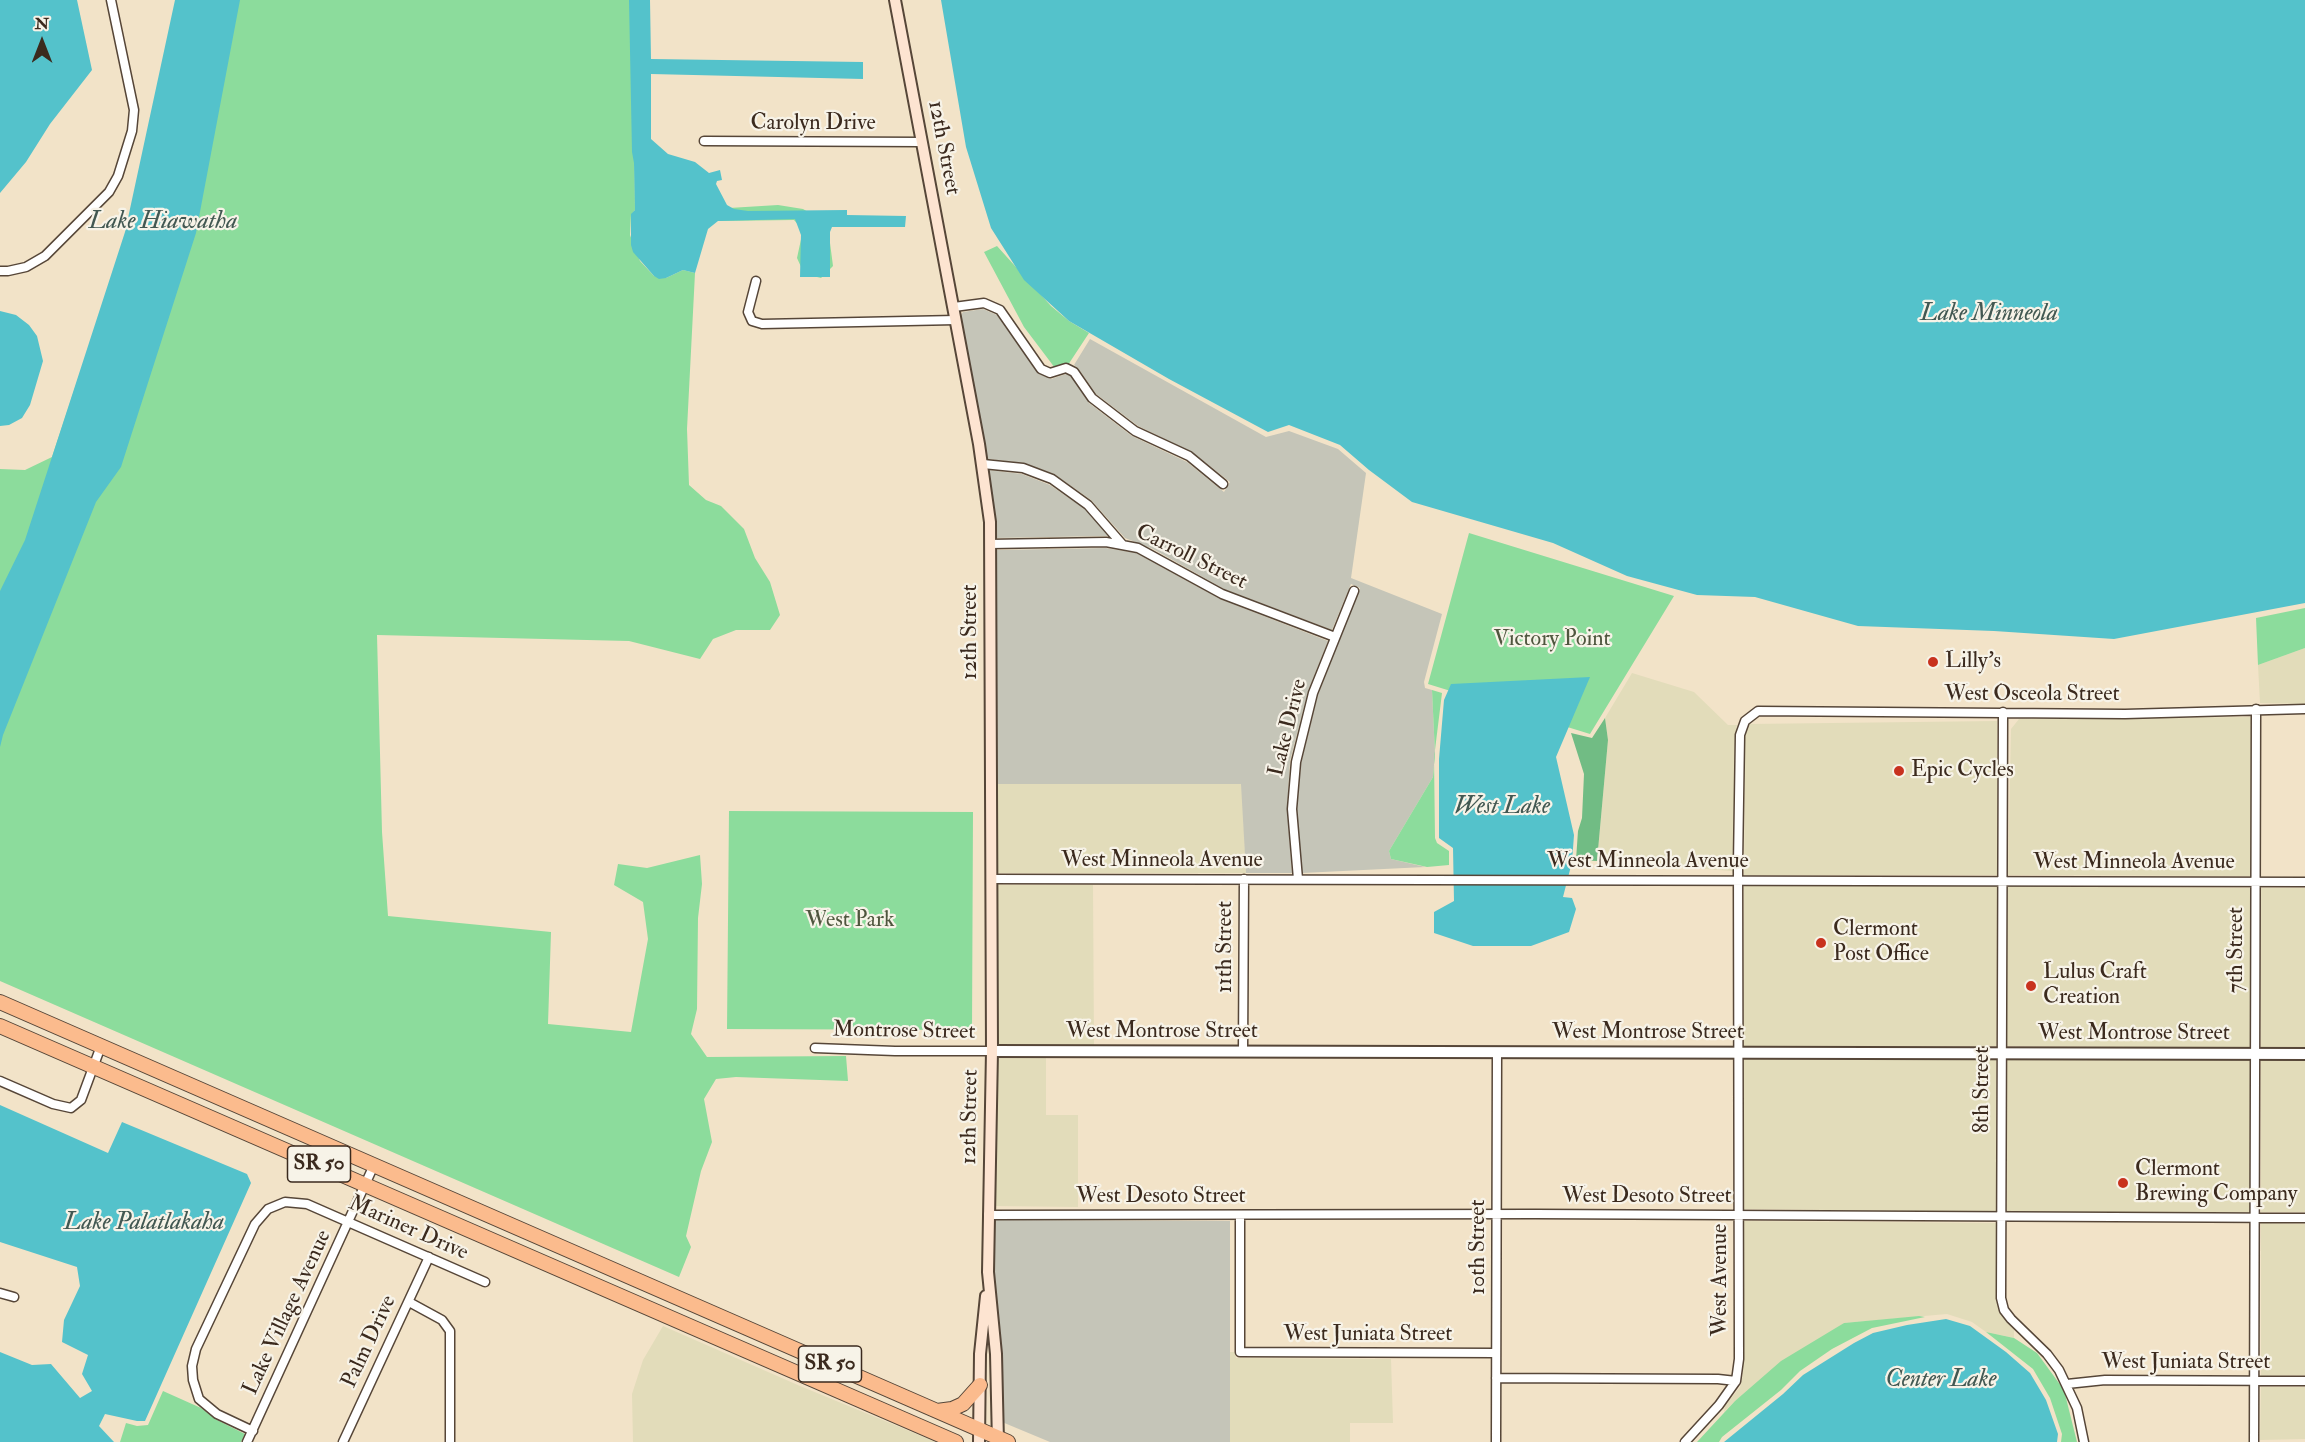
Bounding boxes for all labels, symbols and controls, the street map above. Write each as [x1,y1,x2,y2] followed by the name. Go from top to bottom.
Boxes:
[12,12,72,72] north arrow
[35,14,49,34] text: N
[921,99,965,197] street label: 12th Street
[750,111,876,137] street label: Carolyn Drive
[89,209,237,237] water label: Lake Hiawatha
[1920,301,2058,329] water label: Lake Minneola
[1131,520,1251,596] street label: Carroll Street
[958,584,984,680] street label: 12th Street
[1493,627,1611,653] park label: Victory Point
[1945,649,2001,675] place label: Lilly's
[1926,655,1940,669] marker: Lilly's
[1264,677,1314,779] street label: Lake Drive
[1944,682,2120,708] street label: West Osceola Street
[1911,758,2014,784] place label: Epic Cycles
[1892,764,1906,778] marker: Epic Cycles
[1454,794,1550,822] water label: West Lake
[1061,848,1263,874] street label: West Minneola Avenue
[1547,849,1749,875] street label: West Minneola Avenue
[2033,850,2235,876] street label: West Minneola Avenue
[1213,901,1239,993] street label: 11th Street
[2224,907,2250,993] street label: 7th Street
[806,908,894,934] park label: West Park
[1833,917,1929,968] place label: Clermont Post Office
[1814,936,1828,950] marker: Clermont Post Office
[2043,960,2147,1011] place label: Lulus Craft Creation
[2024,979,2038,993] marker: Lulus Craft Creation
[832,1018,976,1046] street label: Montrose Street
[1066,1019,1258,1045] street label: West Montrose Street
[1552,1020,1744,1046] street label: West Montrose Street
[2038,1021,2230,1047] street label: West Montrose Street
[1970,1047,1996,1133] street label: 8th Street
[957,1069,985,1165] street label: 12th Street
[288,1146,350,1182] road number: SR 50
[2135,1157,2297,1208] place label: Clermont Brewing Company
[2116,1176,2130,1190] marker: Clermont Brewing Company
[1076,1184,1246,1210] street label: West Desoto Street
[1562,1184,1732,1210] street label: West Desoto Street
[344,1191,472,1267] street label: Mariner Drive
[1466,1199,1492,1295] street label: 10th Street
[64,1210,224,1238] water label: Lake Palatlakaha
[1708,1224,1734,1336] street label: West Avenue
[238,1226,338,1400] street label: Lake Village Avenue
[337,1292,403,1392] street label: Palm Drive
[1284,1322,1452,1348] street label: West Juniata Street
[798,1346,862,1382] road number: SR 50
[2102,1350,2270,1376] street label: West Juniata Street
[1885,1367,1997,1395] water label: Center Lake

